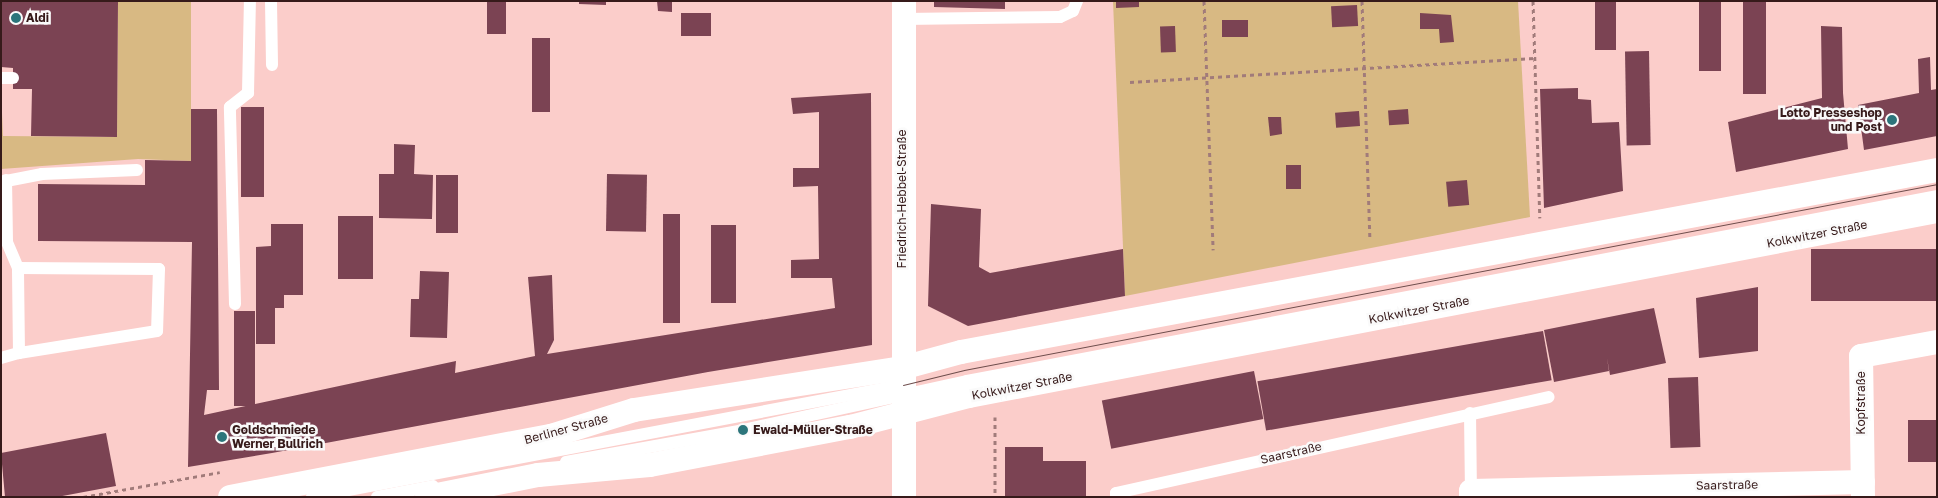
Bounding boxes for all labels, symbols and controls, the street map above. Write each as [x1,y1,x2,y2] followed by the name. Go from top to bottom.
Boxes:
[26,11,49,25] place label: Aldi
[10,12,22,24] marker: Aldi
[1780,106,1882,134] place label: Lotto Presseshop und Post
[1886,114,1898,126] marker: Lotto Presseshop und Post
[895,130,909,268] street label: Friedrich-Hebbel-Straße
[1765,217,1869,251] street label: Kolkwitzer Straße
[1367,293,1471,327] street label: Kolkwitzer Straße
[970,369,1074,403] street label: Kolkwitzer Straße
[1854,371,1868,435] street label: Kopfstraße
[522,411,610,447] street label: Berliner Straße
[232,423,323,451] place label: Goldschmiede Werner Bullrich
[753,423,873,437] place label: Ewald-Müller-Straße
[737,424,749,436] marker: Ewald-Müller-Straße
[216,431,228,443] marker: Goldschmiede Werner Bullrich
[1259,439,1323,467] street label: Saarstraße
[1696,477,1758,493] street label: Saarstraße

